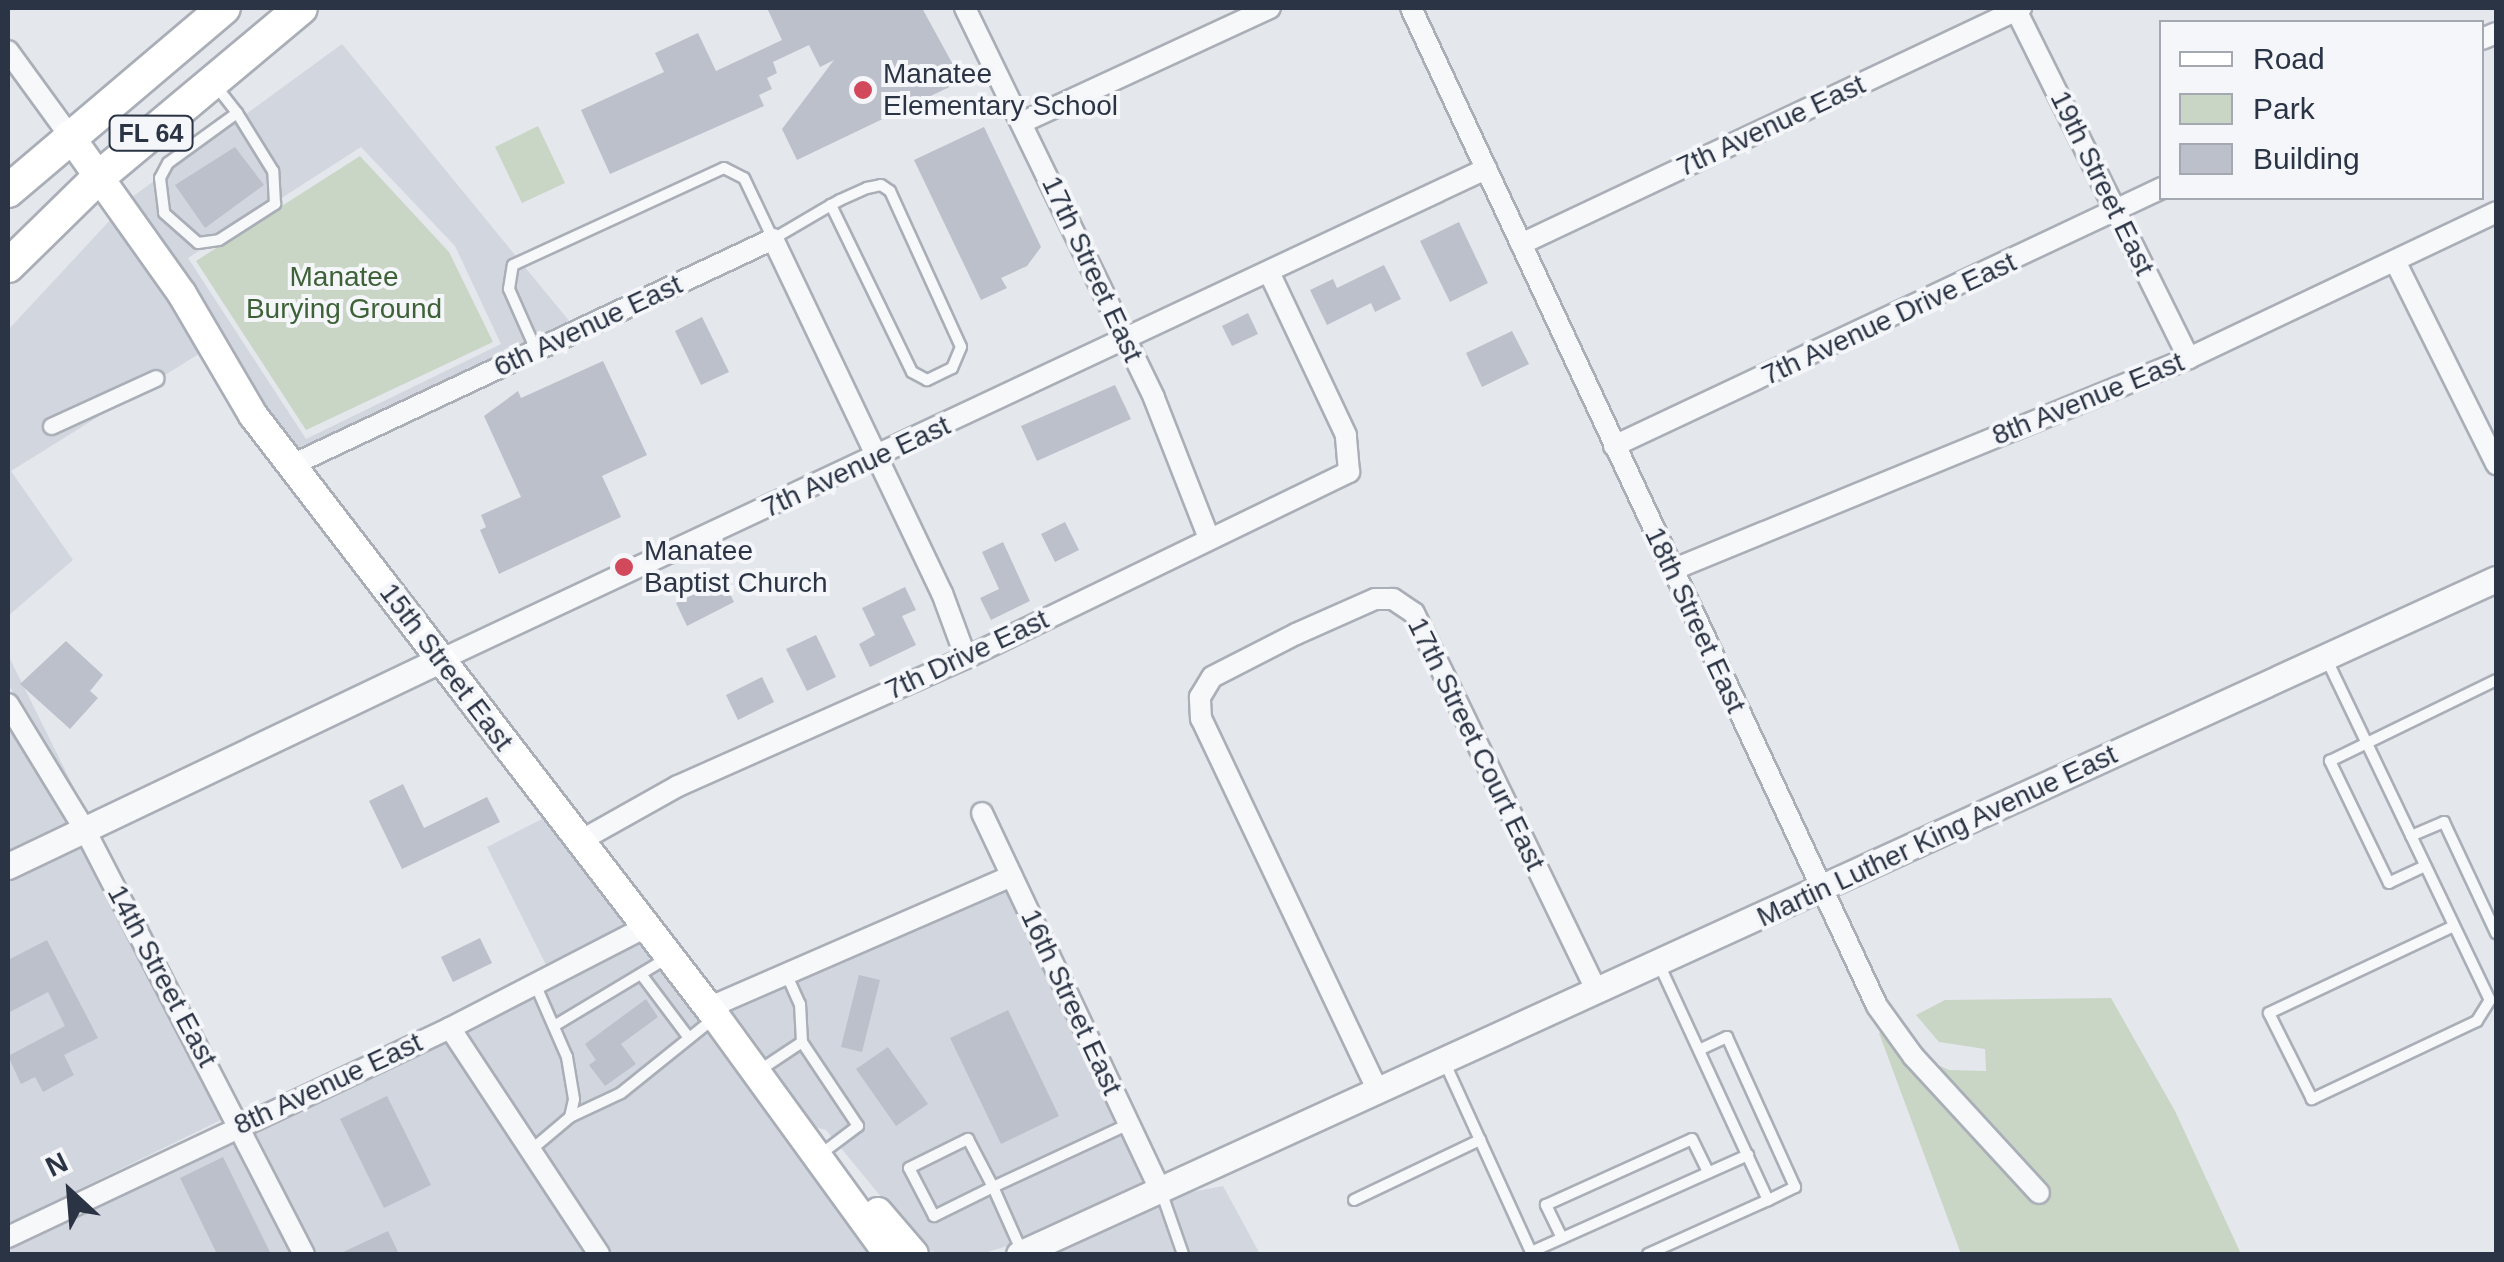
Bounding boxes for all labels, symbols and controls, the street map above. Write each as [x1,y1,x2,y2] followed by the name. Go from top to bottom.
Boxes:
[2159,20,2484,200] legend
[2253,42,2325,75] text: Road
[883,57,1118,123] place label: Manatee Elementary School
[1671,67,1871,185] street label: 7th Avenue East
[852,79,874,101] marker: Manatee Elementary School
[2043,85,2161,281] street label: 19th Street East
[2253,92,2315,125] text: Park
[106,113,196,153] road number: FL 64
[2253,142,2360,175] text: Building
[1034,171,1150,367] street label: 17th Street East
[1756,245,2022,393] street label: 7th Avenue Drive East
[246,260,442,326] park label: Manatee Burying Ground
[488,267,688,385] street label: 6th Avenue East
[1987,345,2189,453] street label: 8th Avenue East
[756,408,956,526] street label: 7th Avenue East
[1637,522,1753,718] street label: 18th Street East
[644,534,828,600] place label: Manatee Baptist Church
[613,556,635,578] marker: Manatee Baptist Church
[372,577,520,757] street label: 15th Street East
[880,603,1054,707] street label: 7th Drive East
[1400,612,1552,876] street label: 17th Street Court East
[1751,737,2123,935] street label: Martin Luther King Avenue East
[100,879,224,1073] street label: 14th Street East
[1013,904,1129,1100] street label: 16th Street East
[228,1025,428,1143] street label: 8th Avenue East
[20,1142,120,1242] north arrow
[41,1146,73,1183] text: N

